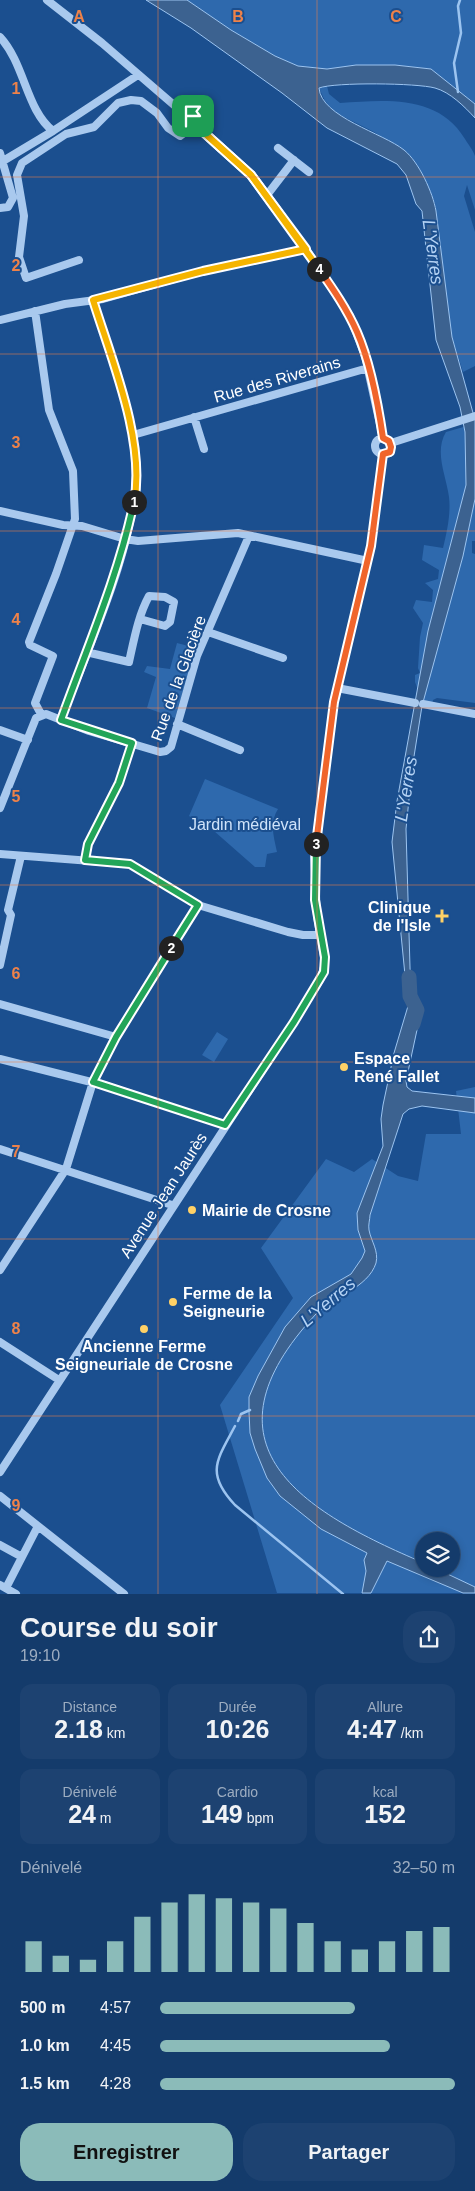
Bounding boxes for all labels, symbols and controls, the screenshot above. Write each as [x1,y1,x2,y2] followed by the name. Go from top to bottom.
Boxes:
[73,8,85,25] text: A
[232,8,244,25] text: B
[390,8,402,25] text: C
[12,80,21,97] text: 1
[172,95,214,137] pin
[179,102,207,130] icon: arrive
[419,218,447,286] water label: L'Yerres
[306,256,332,282] pin: 4
[12,257,21,274] text: 2
[316,261,323,277] text: 4
[212,353,342,406] street label: Rue des Riverains
[12,434,21,451] text: 3
[122,490,146,514] pin: 1
[131,494,138,510] text: 1
[12,611,21,628] text: 4
[148,613,209,743] street label: Rue de la Glacière
[391,755,421,823] water label: L'Yerres
[12,788,21,805] text: 5
[189,816,301,833] park label: Jardin médiéval
[304,832,328,856] pin: 3
[313,836,320,852] text: 3
[368,899,431,934] place label: Clinique de l'Isle
[435,909,449,923] marker: Clinique de l'Isle
[158,936,184,960] pin: 2
[168,940,175,956] text: 2
[12,965,21,982] text: 6
[354,1050,440,1085] place label: Espace René Fallet
[338,1061,350,1073] marker: Espace René Fallet
[117,1130,210,1261] street label: Avenue Jean Jaurès
[12,1143,21,1160] text: 7
[202,1202,331,1219] place label: Mairie de Crosne
[186,1204,198,1216] marker: Mairie de Crosne
[296,1273,360,1331] water label: L'Yerres
[183,1285,272,1320] place label: Ferme de la Seigneurie
[167,1296,179,1308] marker: Ferme de la Seigneurie
[12,1320,21,1337] text: 8
[138,1323,150,1335] marker: Ancienne Ferme Seigneuriale de Crosne
[55,1338,233,1373] place label: Ancienne Ferme Seigneuriale de Crosne
[12,1497,21,1514] text: 9
[415,1532,460,1577] map controls
[415,1532,460,1577] button: layers
[403,1611,455,1663] button: share
[20,1612,218,1643] text: Course du soir
[20,1647,60,1664] text: 19:10
[63,1699,117,1715] text: Distance
[218,1699,257,1715] text: Durée
[367,1699,403,1715] text: Allure
[54,1715,103,1743] text: 2.18
[206,1715,269,1743] text: 10:26
[347,1715,397,1743] text: 4:47
[103,1725,125,1741] text: km
[397,1725,423,1741] text: /km
[63,1784,117,1800] text: Dénivelé
[217,1784,258,1800] text: Cardio
[373,1784,398,1800] text: kcal
[68,1800,96,1828] text: 24
[201,1800,243,1828] text: 149
[364,1800,406,1828] text: 152
[96,1810,112,1826] text: m
[243,1810,274,1826] text: bpm
[20,1859,82,1876] text: Dénivelé
[393,1859,455,1876] text: 32–50 m
[20,1999,65,2016] text: 500 m
[100,1999,131,2016] text: 4:57
[20,2037,70,2054] text: 1.0 km
[100,2037,131,2054] text: 4:45
[20,2075,70,2092] text: 1.5 km
[100,2075,131,2092] text: 4:28
[20,2123,233,2181] button: Enregistrer
[243,2123,455,2181] button: Partager

